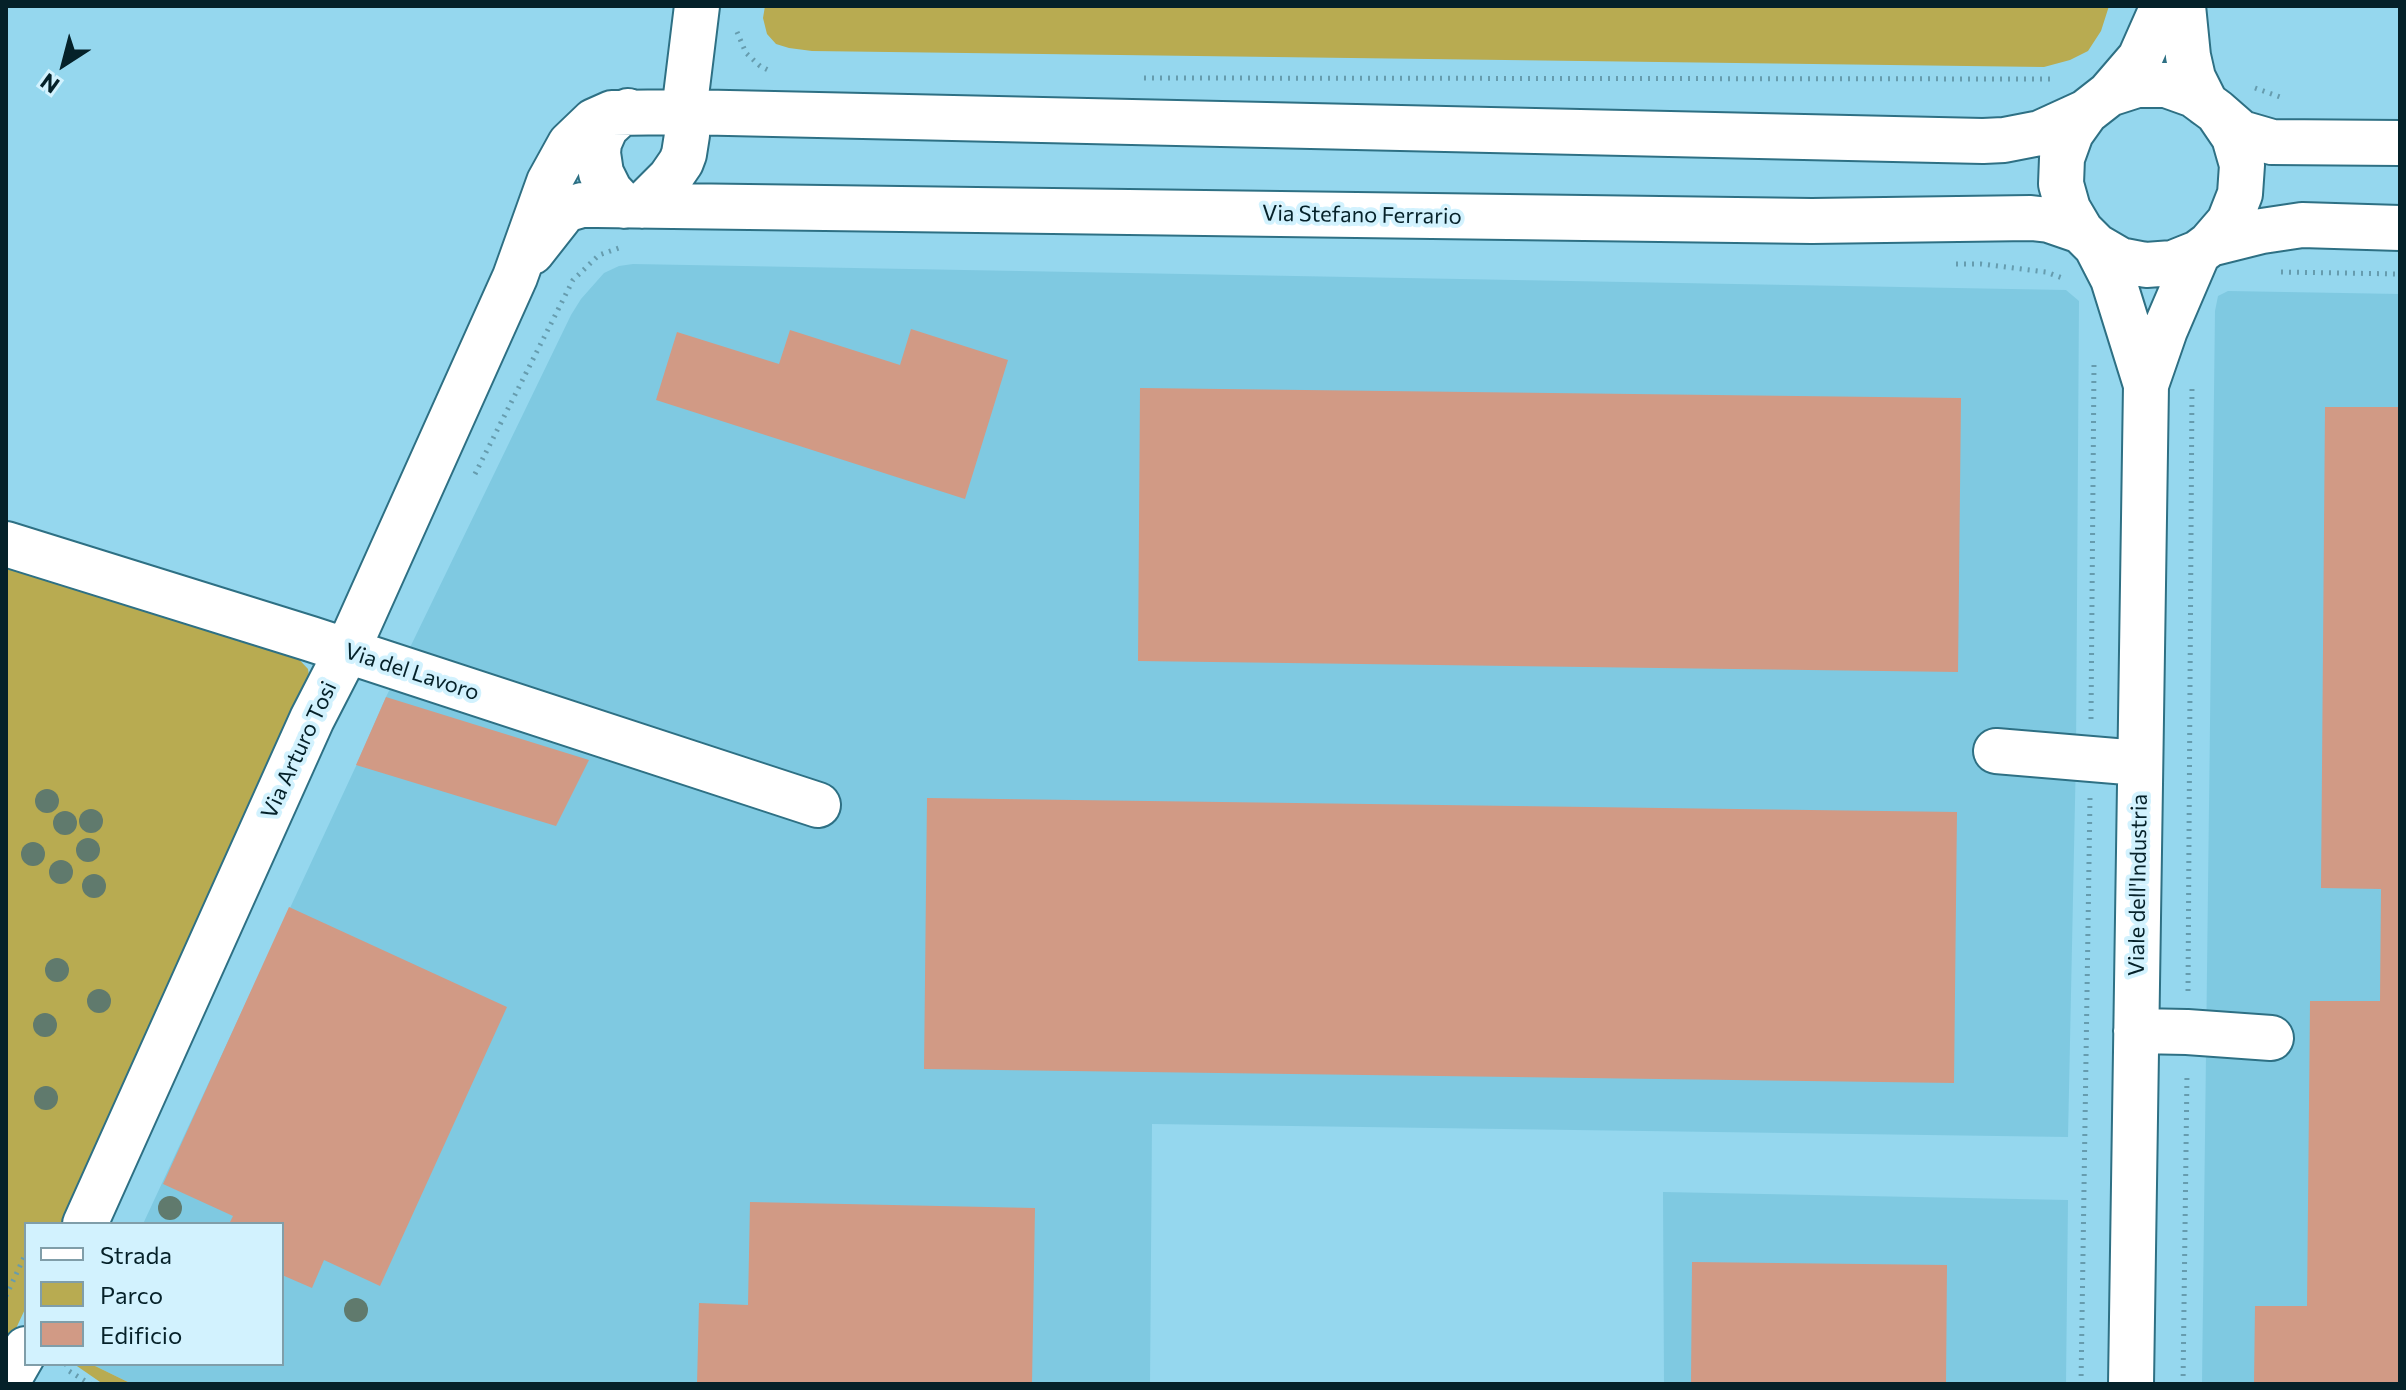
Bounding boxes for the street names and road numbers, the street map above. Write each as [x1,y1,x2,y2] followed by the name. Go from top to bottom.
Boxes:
[1262,200,1462,230] street label: Via Stefano Ferrario
[341,638,483,706] street label: Via del Lavoro
[256,677,342,823] street label: Via Arturo Tosi
[2123,794,2153,976] street label: Viale dell'Industria

